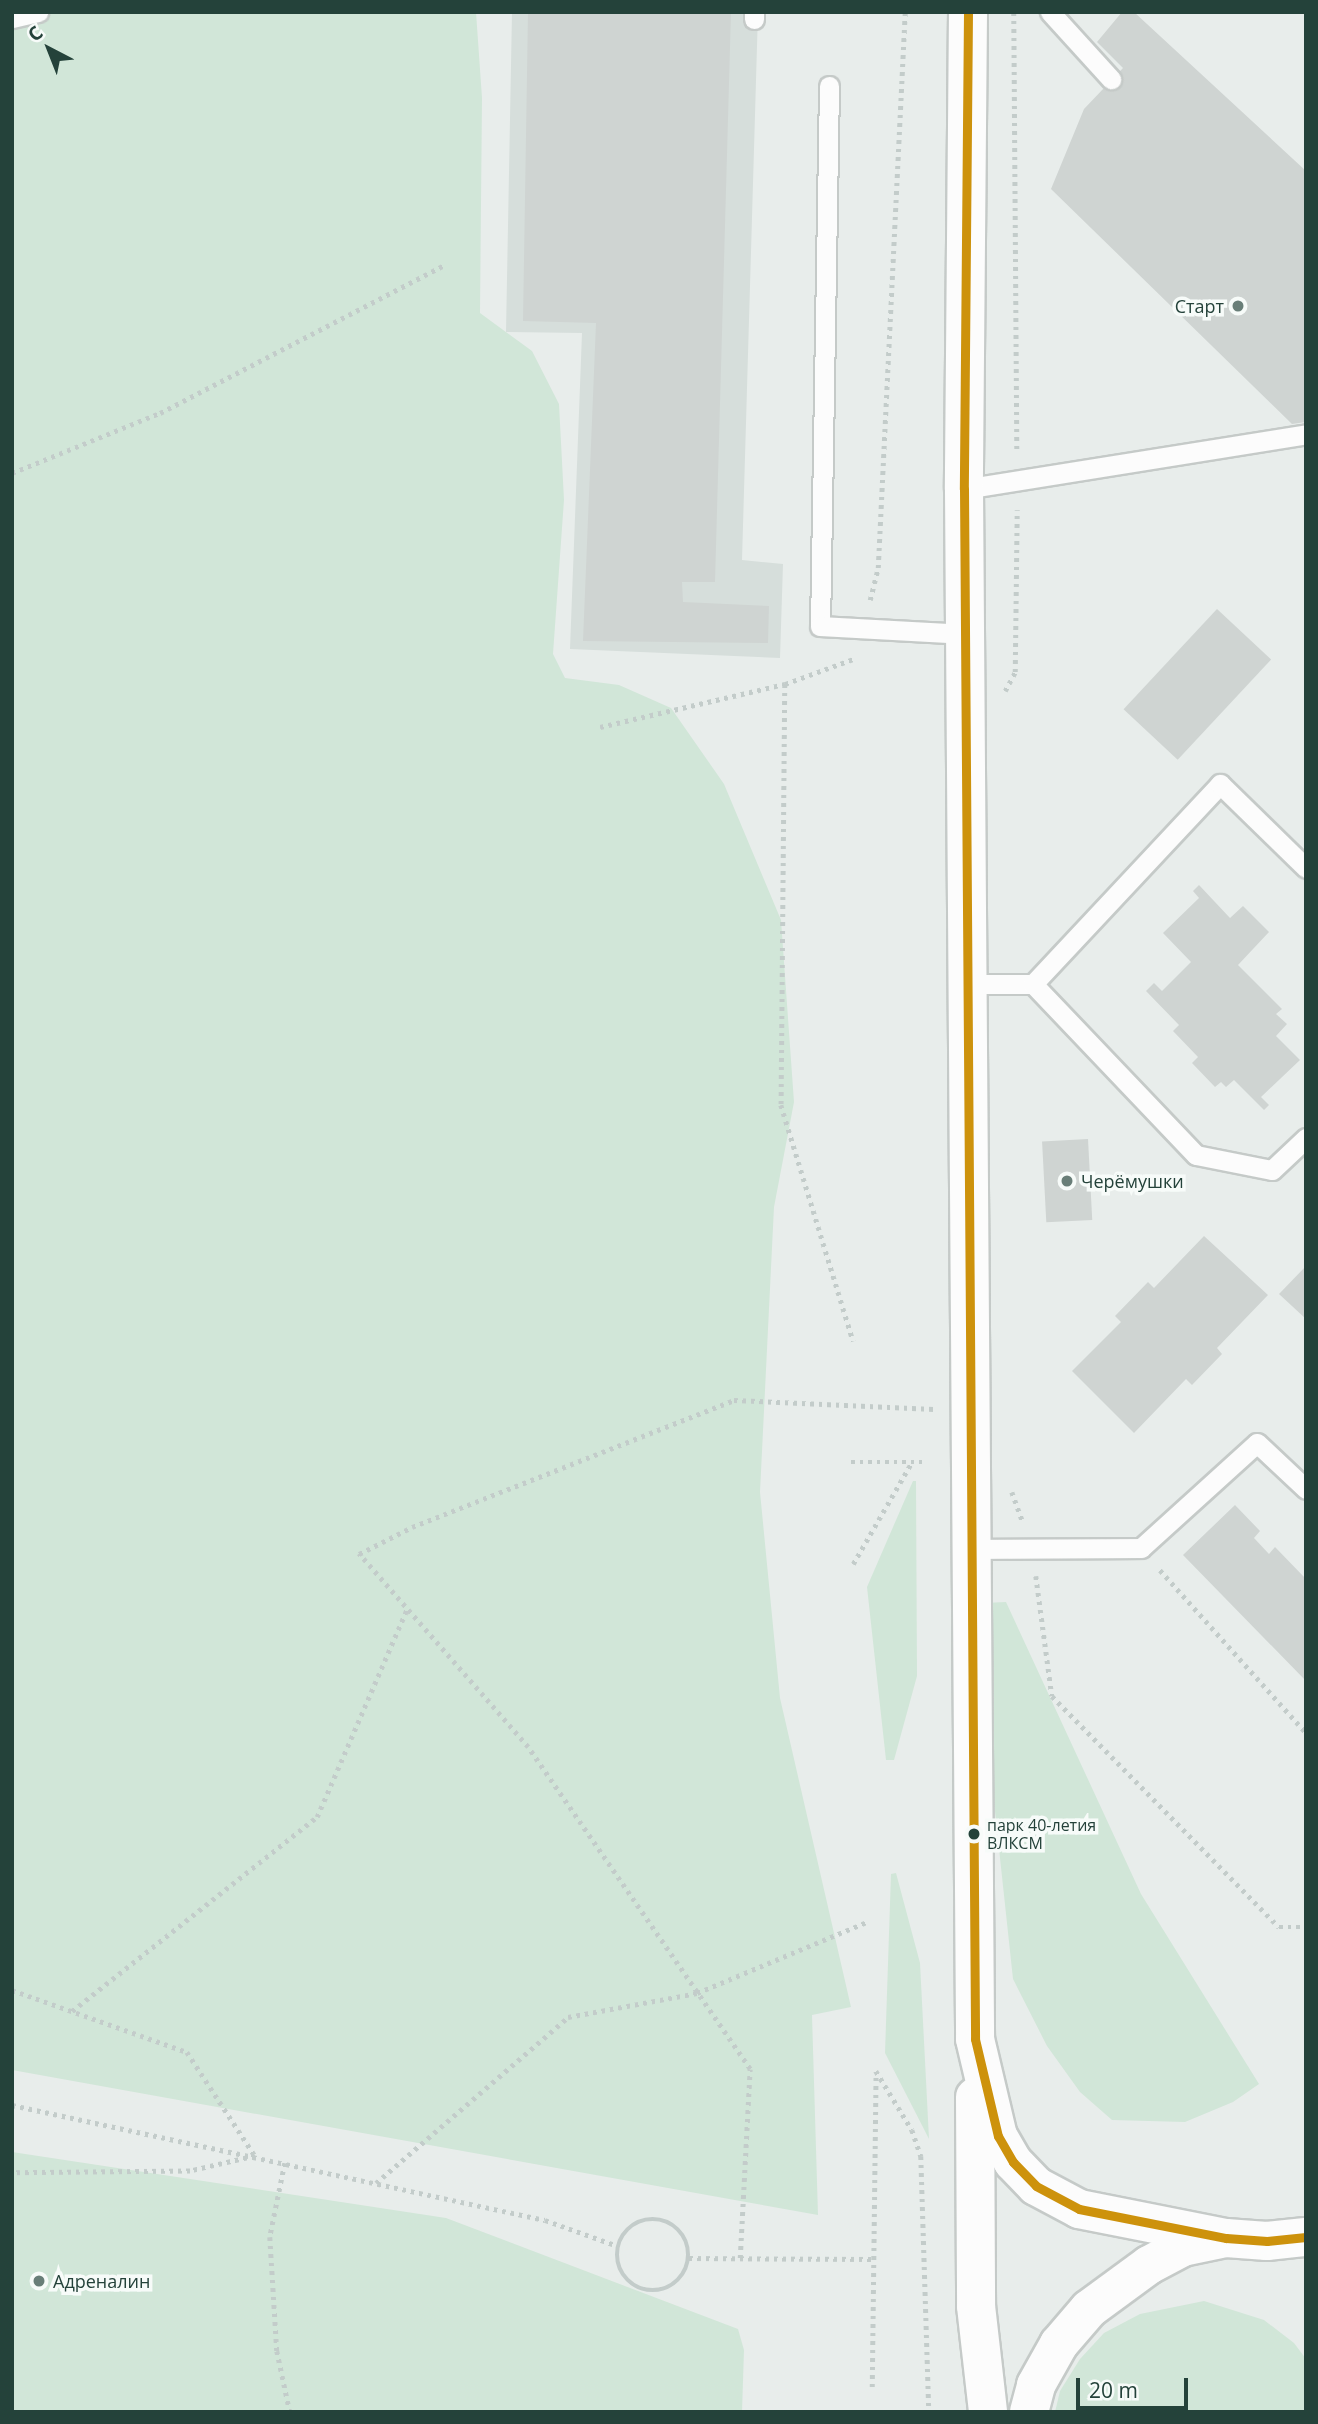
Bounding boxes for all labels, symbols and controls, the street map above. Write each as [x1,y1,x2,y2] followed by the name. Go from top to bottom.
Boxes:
[14,14,84,84] north arrow
[22,20,48,47] text: С
[1175,295,1224,317] place label: Старт
[1230,298,1246,314] marker: Старт
[1081,1170,1184,1192] place label: Черёмушки
[1059,1173,1075,1189] marker: Черёмушки
[987,1815,1096,1853] place label: парк 40-летия ВЛКСМ
[967,1827,981,1841] marker: парк 40-летия ВЛКСМ
[53,2270,150,2292] place label: Адреналин
[31,2273,47,2289] marker: Адреналин
[1080,2364,1192,2408] scale bar
[1089,2376,1138,2404] text: 20 m

